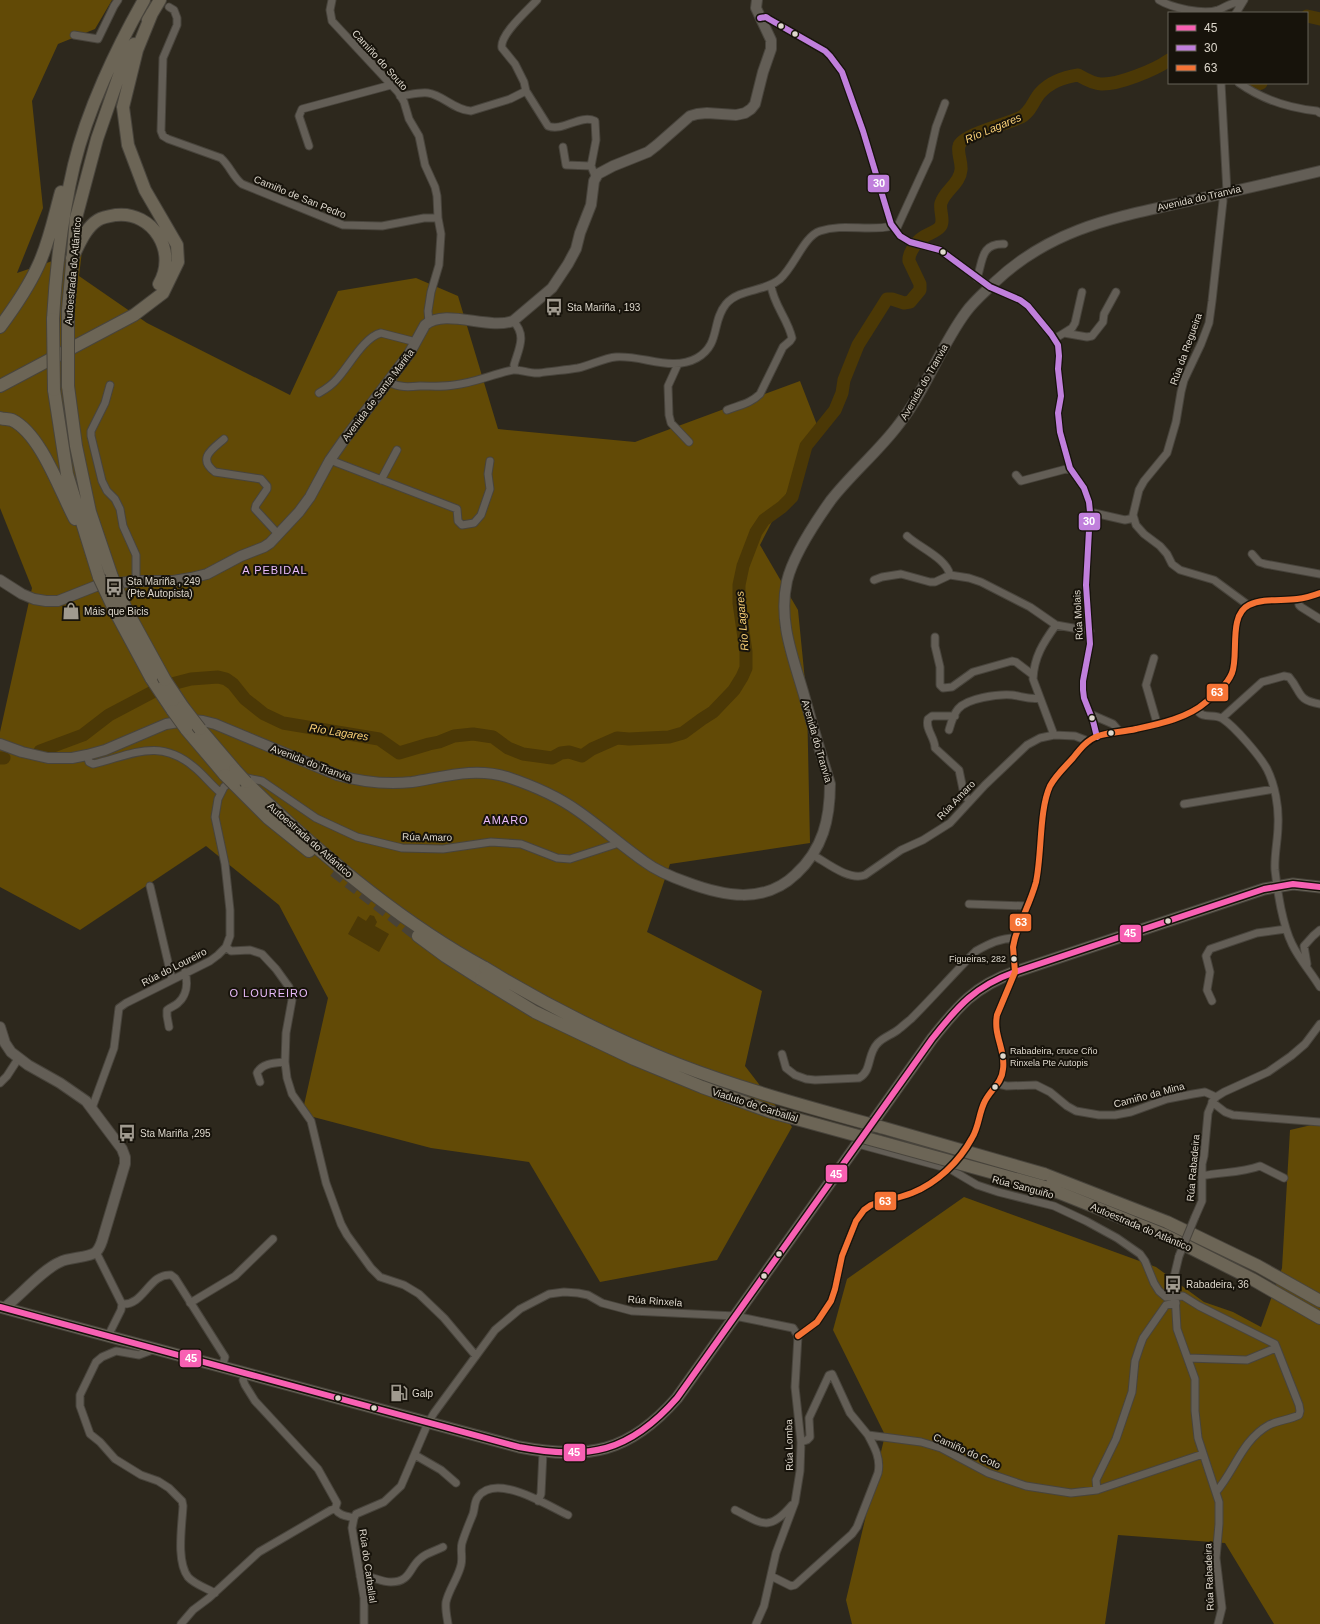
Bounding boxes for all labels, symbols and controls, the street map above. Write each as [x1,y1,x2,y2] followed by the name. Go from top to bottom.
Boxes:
[1168,12,1308,84] legend
[776,21,786,31] unlabelled marker
[1204,21,1218,35] text: 45
[350,28,410,93] street label: Camiño do Souto
[790,29,800,39] unlabelled marker
[1204,41,1218,55] text: 30
[1204,61,1218,75] text: 63
[963,111,1023,145] water label: Río Lagares
[252,173,348,221] street label: Camiño de San Pedro
[867,174,890,193] line badge: 30
[873,177,885,189] text: 30
[1156,183,1242,213] street label: Avenida do Tranvia
[63,216,83,325] street label: Autoestrada do Atlántico
[938,247,948,257] unlabelled marker
[544,297,564,317] bus stop icon: Sta Mariña , 193
[567,302,641,313] place label: Sta Mariña , 193
[1168,311,1204,386] street label: Rúa da Regueira
[898,342,950,422] street label: Avenida do Tranvia
[340,347,416,443] street label: Avenida de Santa Mariña
[1078,512,1101,531] line badge: 30
[1083,515,1095,527] text: 30
[242,564,308,576] district label: A PEBIDAL
[127,576,201,599] place label: Sta Mariña , 249 (Pte Autopista)
[104,577,124,597] bus stop icon: Sta Mariña , 249 (Pte Autopista)
[733,590,751,651] water label: Río Lagares
[1071,590,1085,640] street label: Rúa Molais
[61,601,81,621] shop icon: Máis que Bicis
[84,606,148,617] place label: Máis que Bicis
[1206,683,1229,702] line badge: 63
[1211,686,1223,698] text: 63
[800,698,834,784] street label: Avenida do Tranvia
[1087,713,1097,723] unlabelled marker
[308,721,370,743] water label: Río Lagares
[1106,728,1116,738] unlabelled marker
[269,743,353,784] street label: Avenida do Tranvia
[935,778,978,822] street label: Rúa Amaro
[265,800,355,880] street label: Autoestrada do Atlántico
[483,814,529,826] district label: AMARO
[402,831,453,843] street label: Rúa Amaro
[1009,913,1032,932] line badge: 63
[1015,916,1027,928] text: 63
[1163,916,1173,926] unlabelled marker
[1119,924,1142,943] line badge: 45
[1124,927,1136,939] text: 45
[140,946,209,988] street label: Rúa do Loureiro
[949,954,1006,964] place label: Figueiras, 282
[1009,954,1019,964] marker: Figueiras, 282
[229,987,309,999] district label: O LOUREIRO
[1010,1046,1098,1068] place label: Rabadeira, cruce Cño Rinxela Pte Autopis
[998,1051,1008,1061] marker: Rabadeira, cruce Cño Rinxela Pte Autopis
[1112,1080,1186,1110] street label: Camiño da Mina
[990,1082,1000,1092] unlabelled marker
[711,1086,799,1124] street label: Viaduto de Carballal
[117,1123,137,1143] bus stop icon: Sta Mariña ,295
[140,1128,211,1139] place label: Sta Mariña ,295
[1185,1134,1201,1202] street label: Rúa Rabadeira
[825,1164,848,1183] line badge: 45
[830,1168,842,1180] text: 45
[991,1173,1055,1201] street label: Rúa Sanguiño
[874,1191,897,1211] line badge: 63
[879,1195,891,1207] text: 63
[1089,1201,1193,1253] street label: Autoestrada do Atlántico
[774,1249,784,1259] unlabelled marker
[759,1271,769,1281] unlabelled marker
[1163,1274,1183,1294] bus stop icon: Rabadeira, 36
[1186,1279,1249,1290] place label: Rabadeira, 36
[627,1294,683,1308] street label: Rúa Rinxela
[179,1349,202,1368] line badge: 45
[185,1352,197,1364] text: 45
[389,1383,409,1403] fuel station icon: Galp
[412,1388,434,1399] place label: Galp
[333,1393,343,1403] unlabelled marker
[369,1403,379,1413] unlabelled marker
[783,1419,795,1471] street label: Rúa Lomba
[932,1431,1003,1471] street label: Camiño do Coto
[563,1443,586,1462] line badge: 45
[568,1446,580,1458] text: 45
[357,1528,379,1604] street label: Rúa do Carballal
[1202,1543,1216,1611] street label: Rúa Rabadeira

